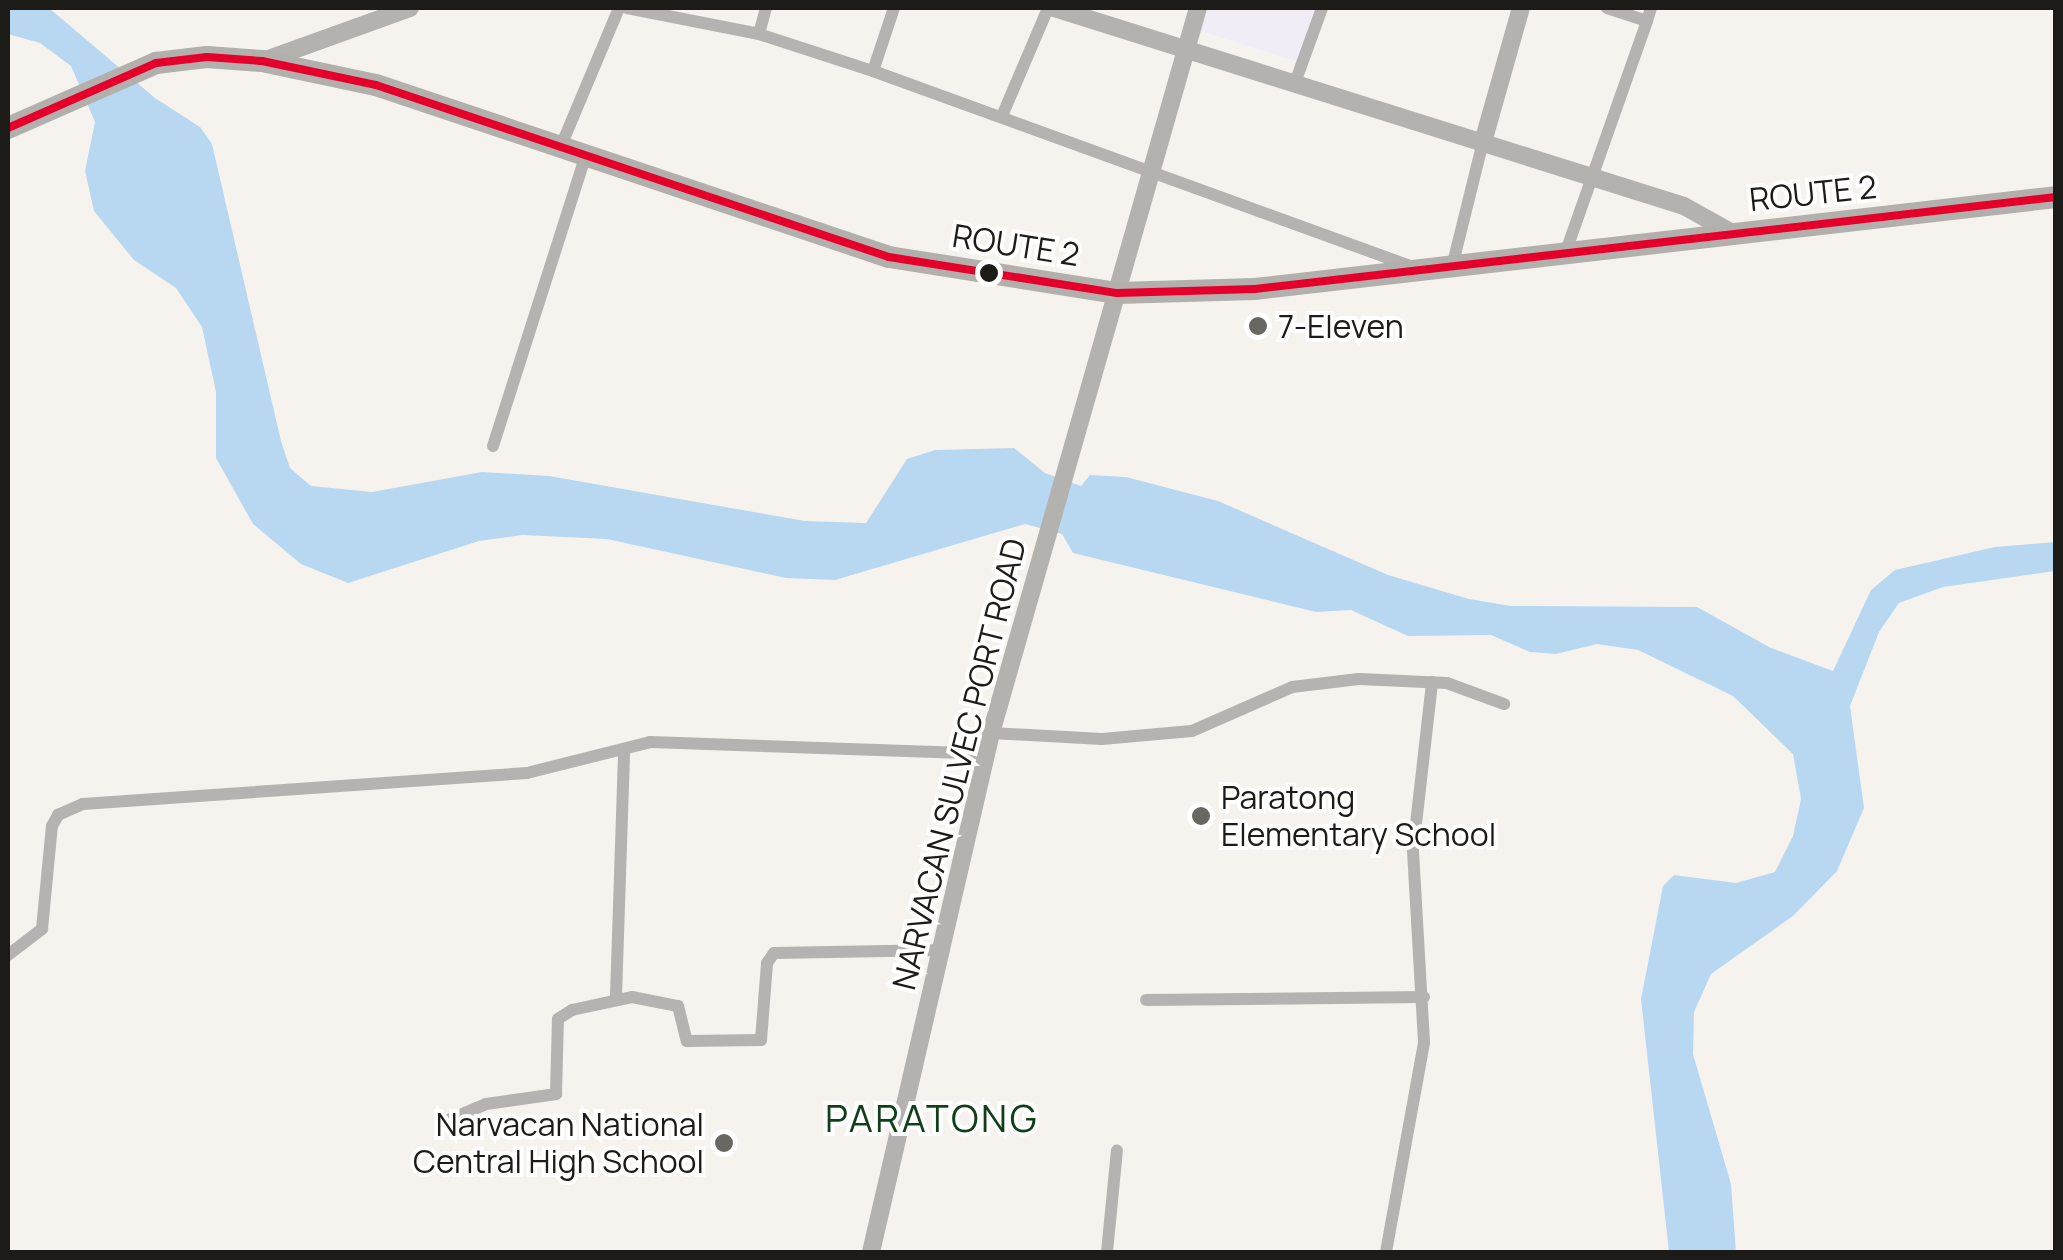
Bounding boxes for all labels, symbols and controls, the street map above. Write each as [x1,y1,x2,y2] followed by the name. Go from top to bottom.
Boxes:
[1747,167,1879,219] street label: ROUTE 2
[950,216,1082,274] street label: ROUTE 2
[979,263,999,283] unlabelled marker
[1278,307,1404,345] place label: 7-Eleven
[1247,315,1269,337] marker: 7-Eleven
[884,534,1034,994] street label: NARVACAN SULVEC PORT ROAD
[1221,779,1496,854] place label: Paratong Elementary School
[1190,805,1212,827] marker: Paratong Elementary School
[825,1095,1039,1141] district label: PARATONG
[413,1106,704,1181] place label: Narvacan National Central High School
[713,1132,735,1154] marker: Narvacan National Central High School

